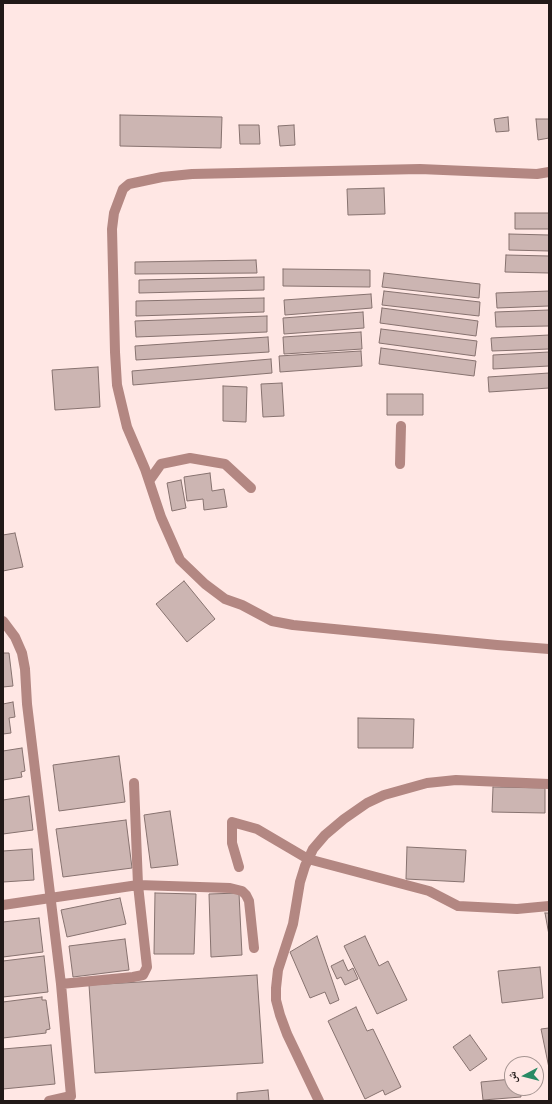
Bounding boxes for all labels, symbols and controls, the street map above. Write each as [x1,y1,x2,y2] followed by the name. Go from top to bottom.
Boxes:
[504,1056,544,1096] north arrow
[505,1071,520,1084] text: ش

